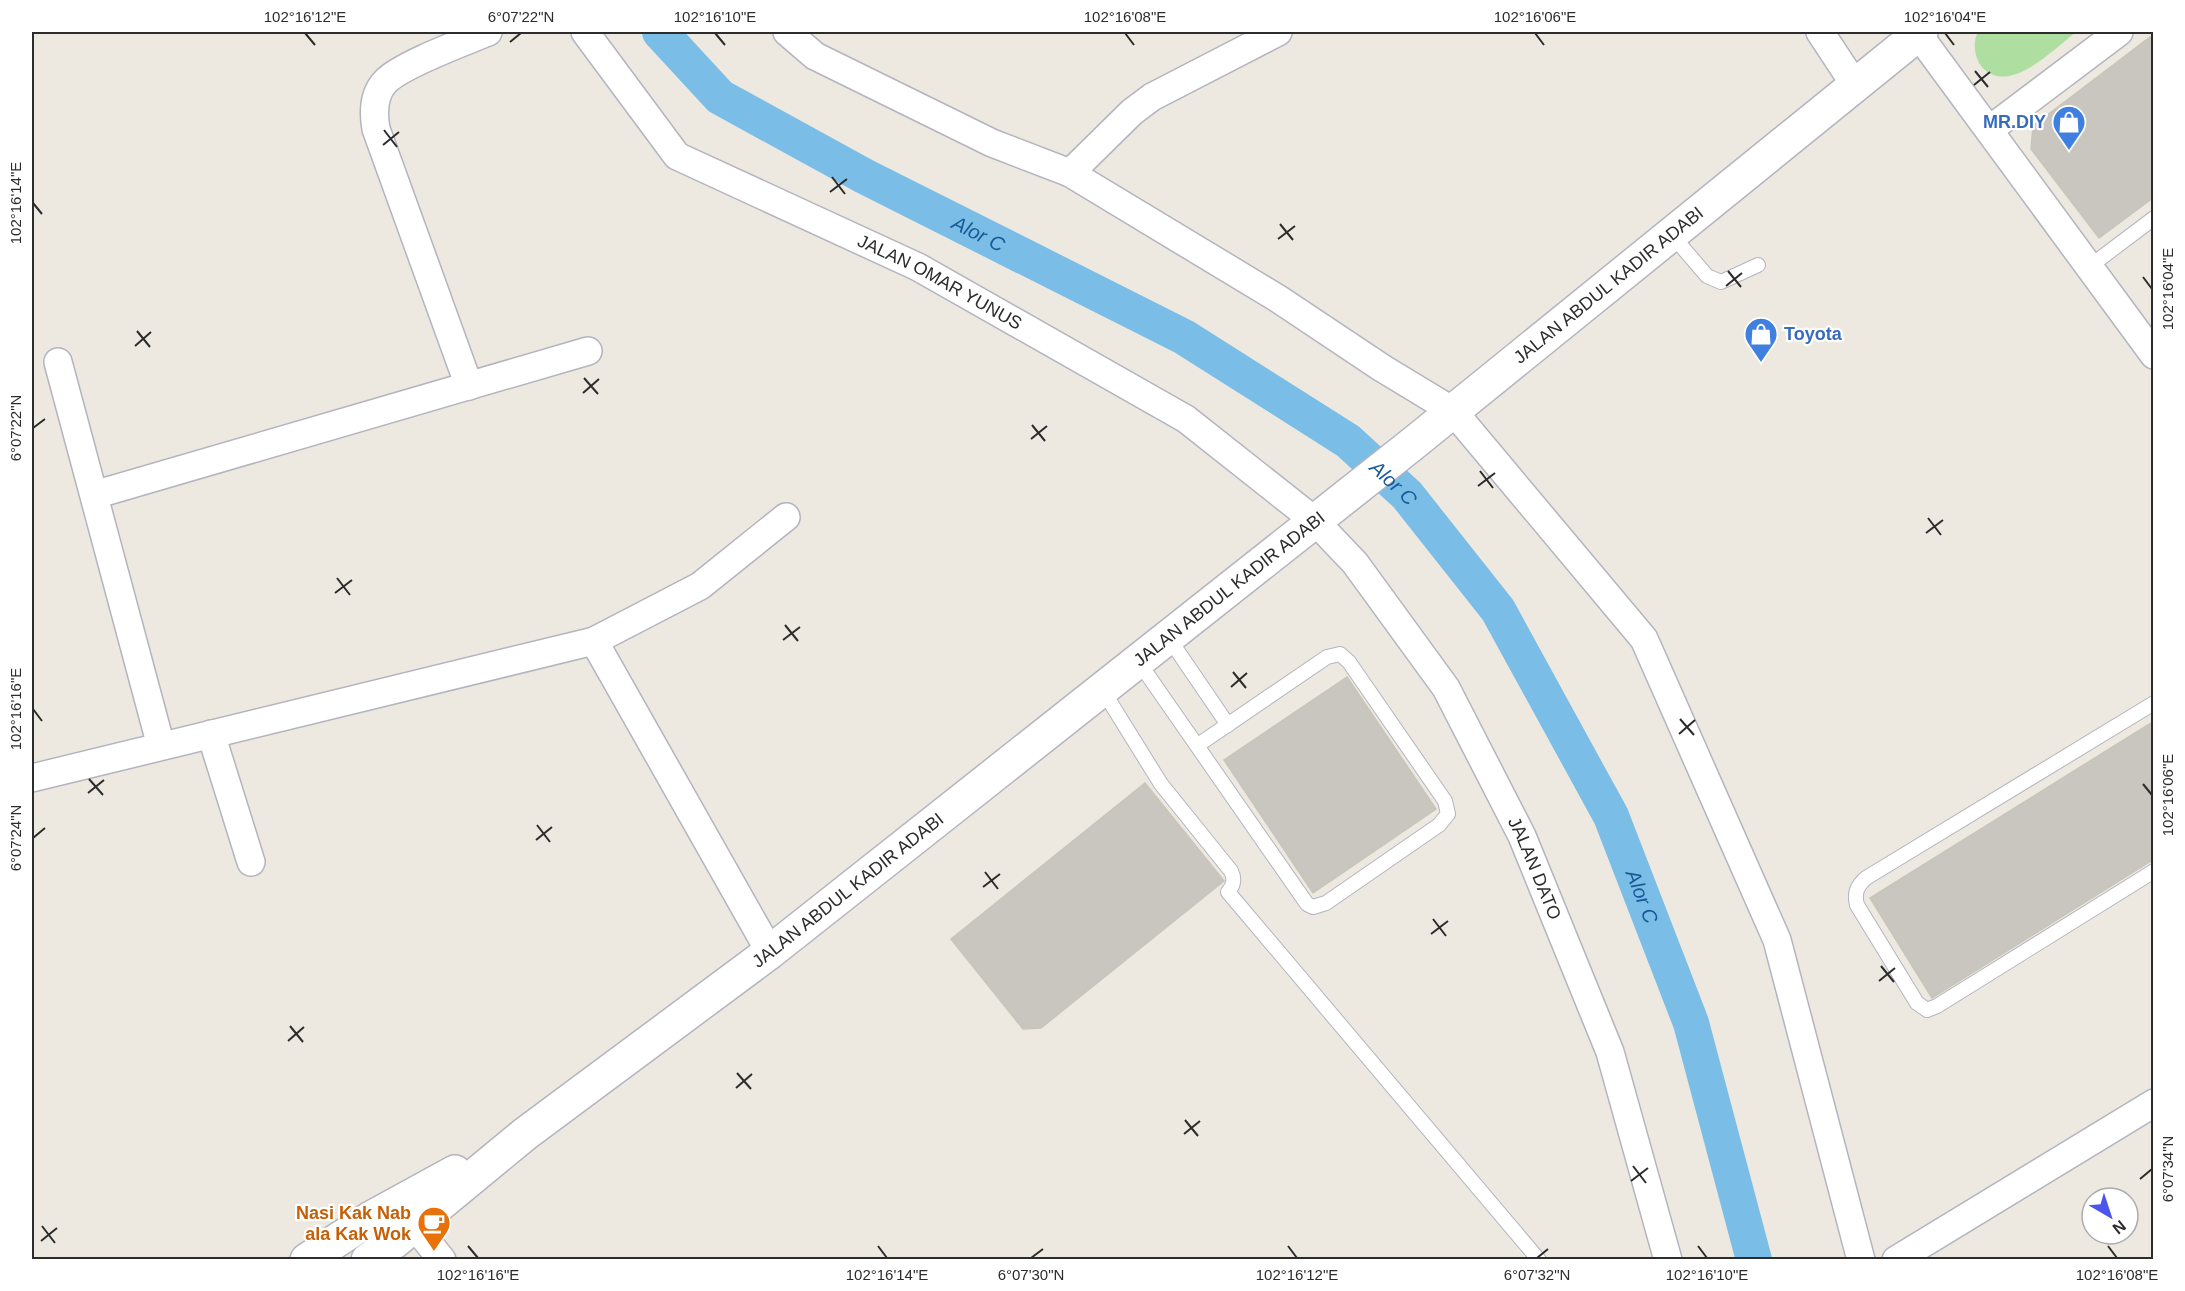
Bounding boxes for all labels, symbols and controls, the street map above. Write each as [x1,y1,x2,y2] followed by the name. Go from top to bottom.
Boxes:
[264,8,346,25] text: 102°16'12"E
[488,8,554,25] text: 6°07'22"N
[674,8,756,25] text: 102°16'10"E
[1084,8,1166,25] text: 102°16'08"E
[1494,8,1576,25] text: 102°16'06"E
[1904,8,1986,25] text: 102°16'04"E
[2051,104,2087,151] shop icon: MR.DIY
[1983,112,2046,132] place label: MR.DIY
[7,162,24,244] text: 102°16'14"E
[1510,203,1707,368] street label: JALAN ABDUL KADIR ADABI
[948,211,1009,256] water label: Alor C
[855,231,1025,334] street label: JALAN OMAR YUNUS
[2159,248,2176,330] text: 102°16'04"E
[1743,316,1779,363] shop icon: Toyota
[1784,324,1843,344] place label: Toyota
[7,395,24,461] text: 6°07'22"N
[1365,455,1422,510] water label: Alor C
[1130,507,1329,670] street label: JALAN ABDUL KADIR ADABI
[7,668,24,750] text: 102°16'16"E
[2159,754,2176,836] text: 102°16'06"E
[7,805,24,871] text: 6°07'24"N
[748,809,947,972] street label: JALAN ABDUL KADIR ADABI
[1504,814,1565,923] street label: JALAN DATO
[1621,866,1663,927] water label: Alor C
[2159,1136,2176,1202] text: 6°07'34"N
[2080,1186,2140,1246] north arrow
[296,1203,412,1244] place label: Nasi Kak Nab ala Kak Wok
[416,1205,452,1252] cafe icon: Nasi Kak Nab ala Kak Wok
[2109,1217,2129,1238] text: N
[437,1266,519,1283] text: 102°16'16"E
[846,1266,928,1283] text: 102°16'14"E
[998,1266,1064,1283] text: 6°07'30"N
[1256,1266,1338,1283] text: 102°16'12"E
[1504,1266,1570,1283] text: 6°07'32"N
[1666,1266,1748,1283] text: 102°16'10"E
[2076,1266,2158,1283] text: 102°16'08"E

